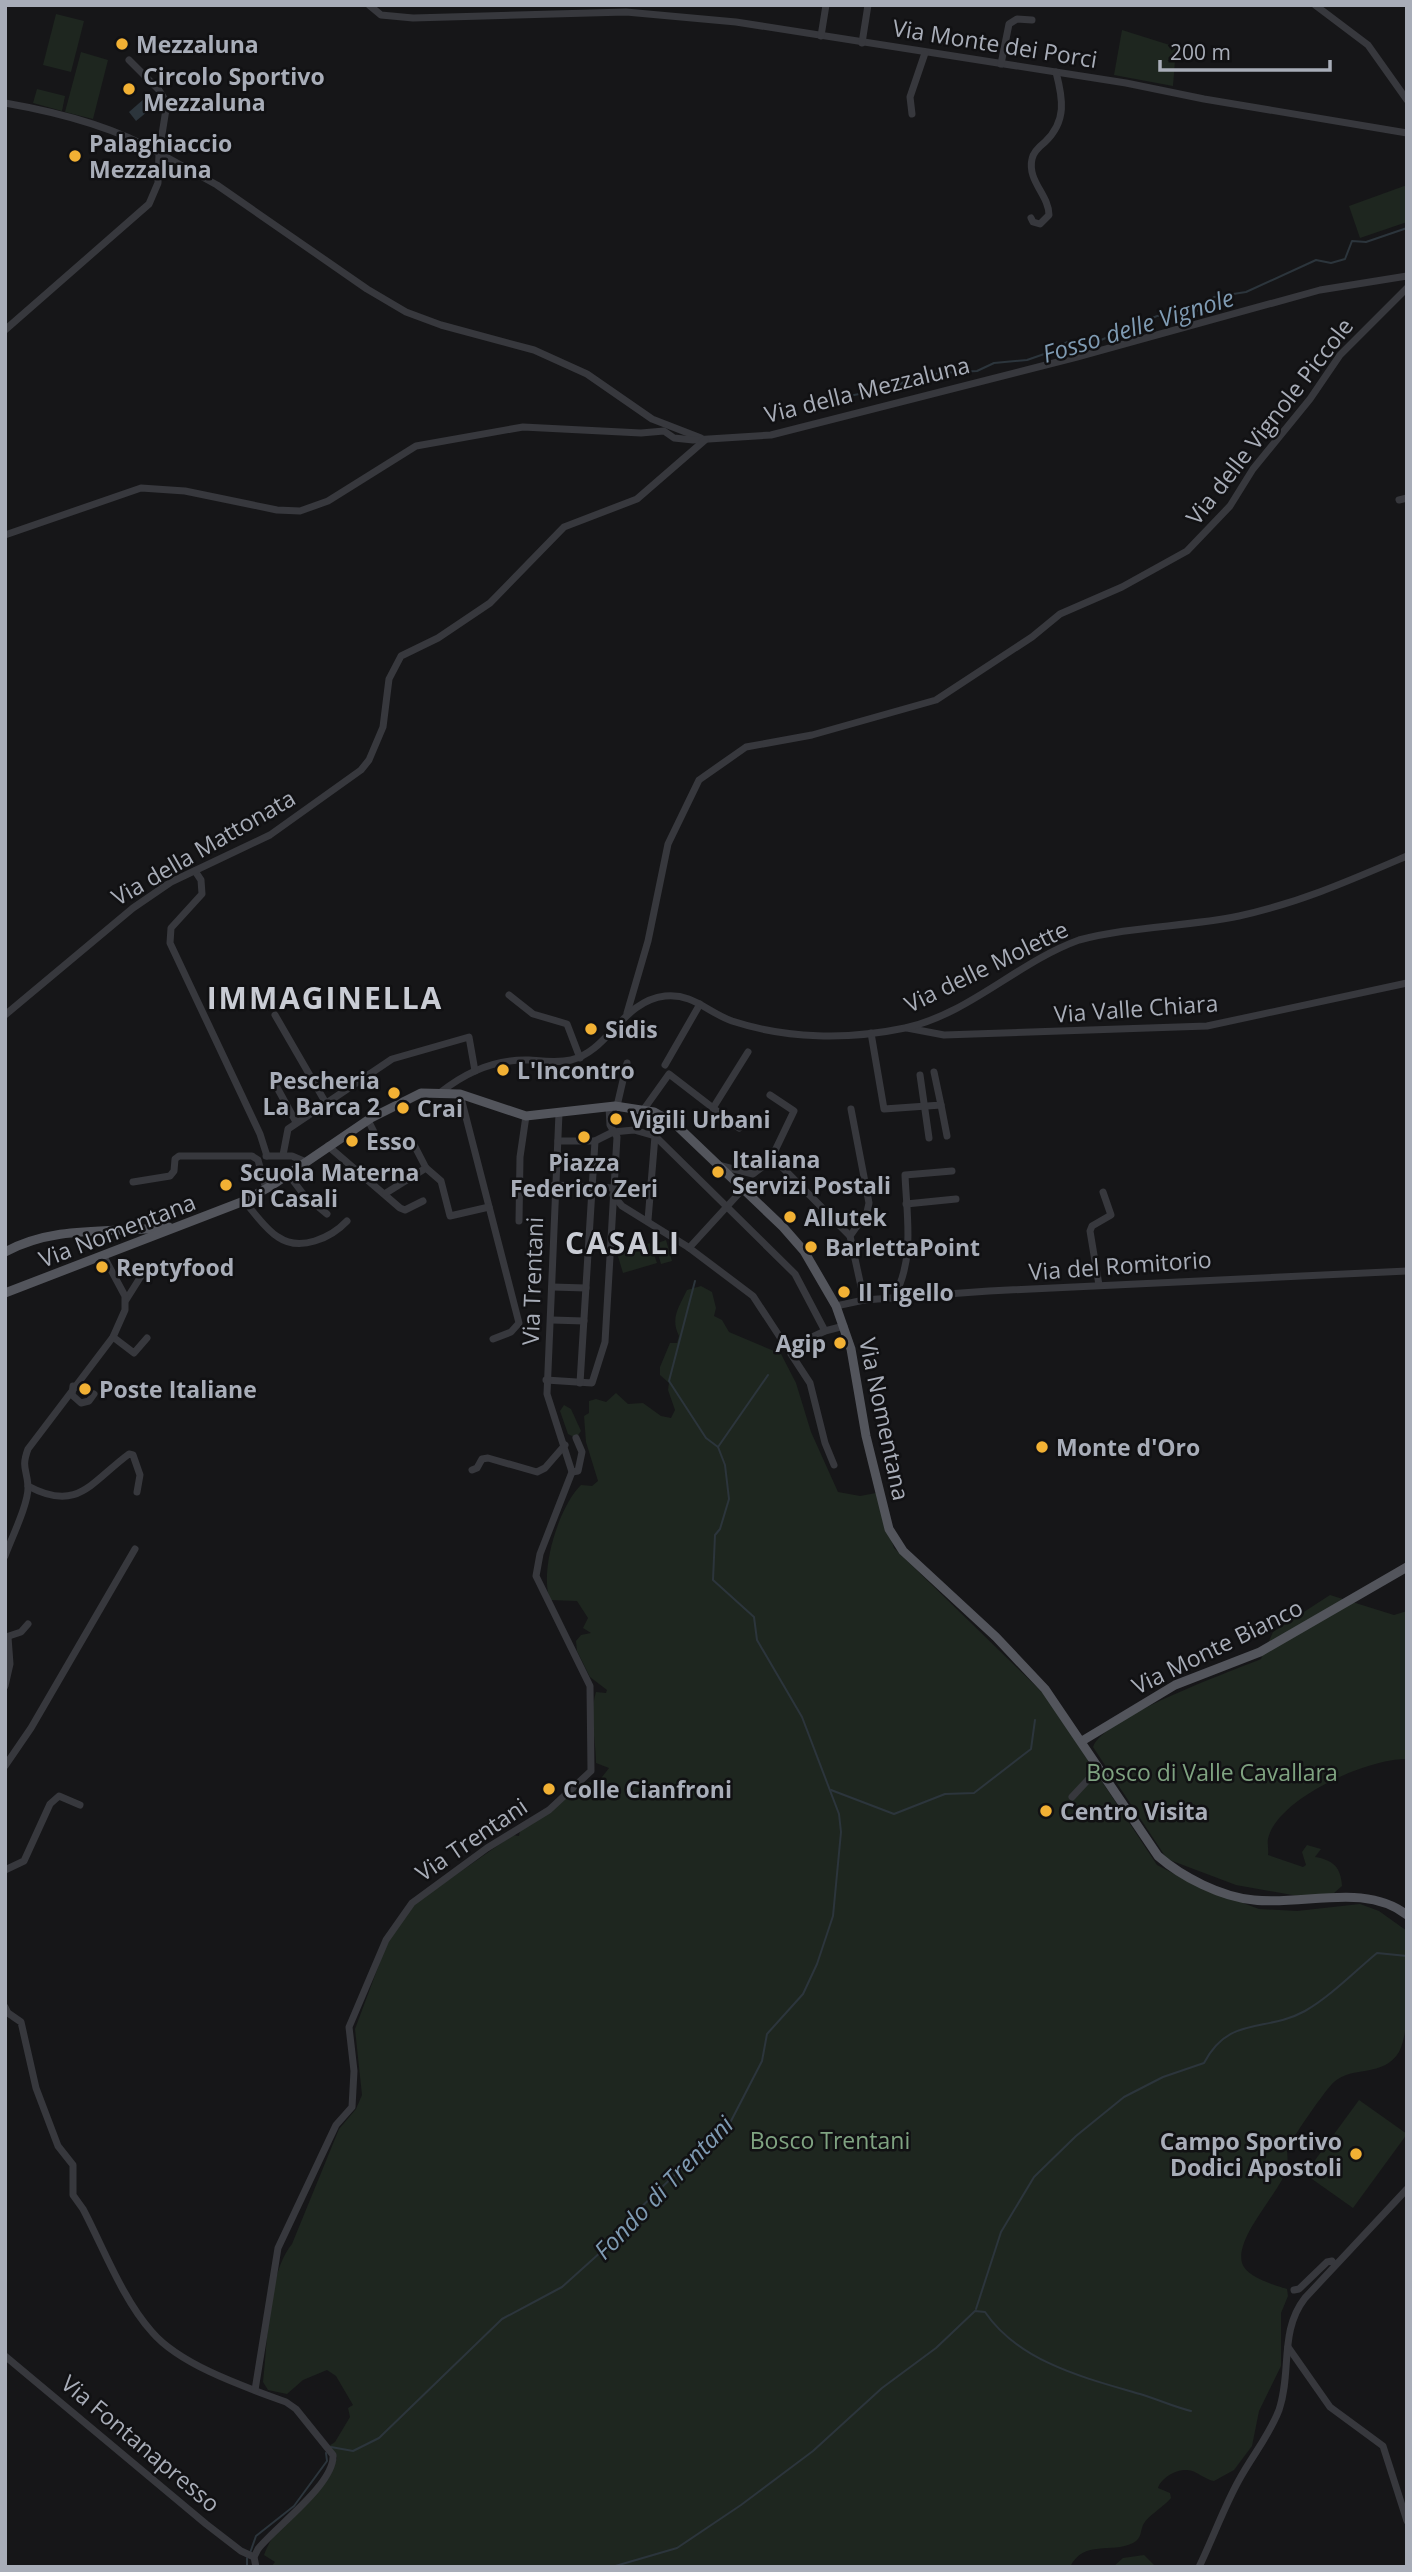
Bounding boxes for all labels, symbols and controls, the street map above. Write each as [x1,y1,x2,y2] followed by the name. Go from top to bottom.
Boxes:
[890,11,1100,75] street label: Via Monte dei Porci
[136,28,259,60] place label: Mezzaluna
[1160,28,1330,72] scale bar
[114,36,130,52] marker: Mezzaluna
[1170,38,1231,66] text: 200 m
[143,60,325,118] place label: Circolo Sportivo Mezzaluna
[121,81,137,97] marker: Circolo Sportivo Mezzaluna
[89,127,232,185] place label: Palaghiaccio Mezzaluna
[67,148,83,164] marker: Palaghiaccio Mezzaluna
[1038,280,1238,370] water label: Fosso delle Vignole
[1178,311,1360,531] street label: Via delle Vignole Piccole
[761,348,973,430] street label: Via della Mezzaluna
[105,781,301,913] street label: Via della Mattonata
[899,913,1073,1019] street label: Via delle Molette
[207,977,443,1018] district label: IMMAGINELLA
[1053,986,1219,1030] street label: Via Valle Chiara
[605,1013,658,1045] place label: Sidis
[583,1021,599,1037] marker: Sidis
[517,1054,635,1086] place label: L'Incontro
[495,1062,511,1078] marker: L'Incontro
[263,1064,380,1122] place label: Pescheria La Barca 2
[386,1085,402,1101] marker: Pescheria La Barca 2
[417,1092,463,1124] place label: Crai
[395,1100,411,1116] marker: Crai
[630,1103,770,1135] place label: Vigili Urbani
[608,1111,624,1127] marker: Vigili Urbani
[366,1125,416,1157] place label: Esso
[576,1129,592,1145] marker: Piazza Federico Zeri
[344,1133,360,1149] marker: Esso
[732,1143,891,1201] place label: Italiana Servizi Postali
[510,1146,658,1204] place label: Piazza Federico Zeri
[240,1156,419,1214] place label: Scuola Materna Di Casali
[710,1164,726,1180] marker: Italiana Servizi Postali
[218,1177,234,1193] marker: Scuola Materna Di Casali
[34,1185,200,1275] street label: Via Nomentana
[804,1201,888,1233] place label: Allutek
[782,1209,798,1225] marker: Allutek
[514,1216,550,1346] street label: Via Trentani
[565,1222,681,1263] district label: CASALI
[825,1231,980,1263] place label: BarlettaPoint
[803,1239,819,1255] marker: BarlettaPoint
[1027,1243,1213,1287] street label: Via del Romitorio
[116,1251,234,1283] place label: Reptyfood
[94,1259,110,1275] marker: Reptyfood
[858,1276,954,1308] place label: Il Tigello
[836,1284,852,1300] marker: Il Tigello
[776,1327,826,1359] place label: Agip
[832,1335,848,1351] marker: Agip
[852,1335,918,1503] street label: Via Nomentana
[99,1373,257,1405] place label: Poste Italiane
[77,1381,93,1397] marker: Poste Italiane
[1056,1431,1200,1463] place label: Monte d'Oro
[1034,1439,1050,1455] marker: Monte d'Oro
[1126,1591,1308,1701] street label: Via Monte Bianco
[1086,1756,1338,1788] park label: Bosco di Valle Cavallara
[563,1773,732,1805] place label: Colle Cianfroni
[541,1781,557,1797] marker: Colle Cianfroni
[409,1790,533,1888] street label: Via Trentani
[1060,1795,1208,1827] place label: Centro Visita
[1038,1803,1054,1819] marker: Centro Visita
[586,2108,741,2266] water label: Fondo di Trentani
[750,2124,910,2156] park label: Bosco Trentani
[1160,2125,1342,2183] place label: Campo Sportivo Dodici Apostoli
[1348,2146,1364,2162] marker: Campo Sportivo Dodici Apostoli
[55,2367,227,2519] street label: Via Fontanapresso

